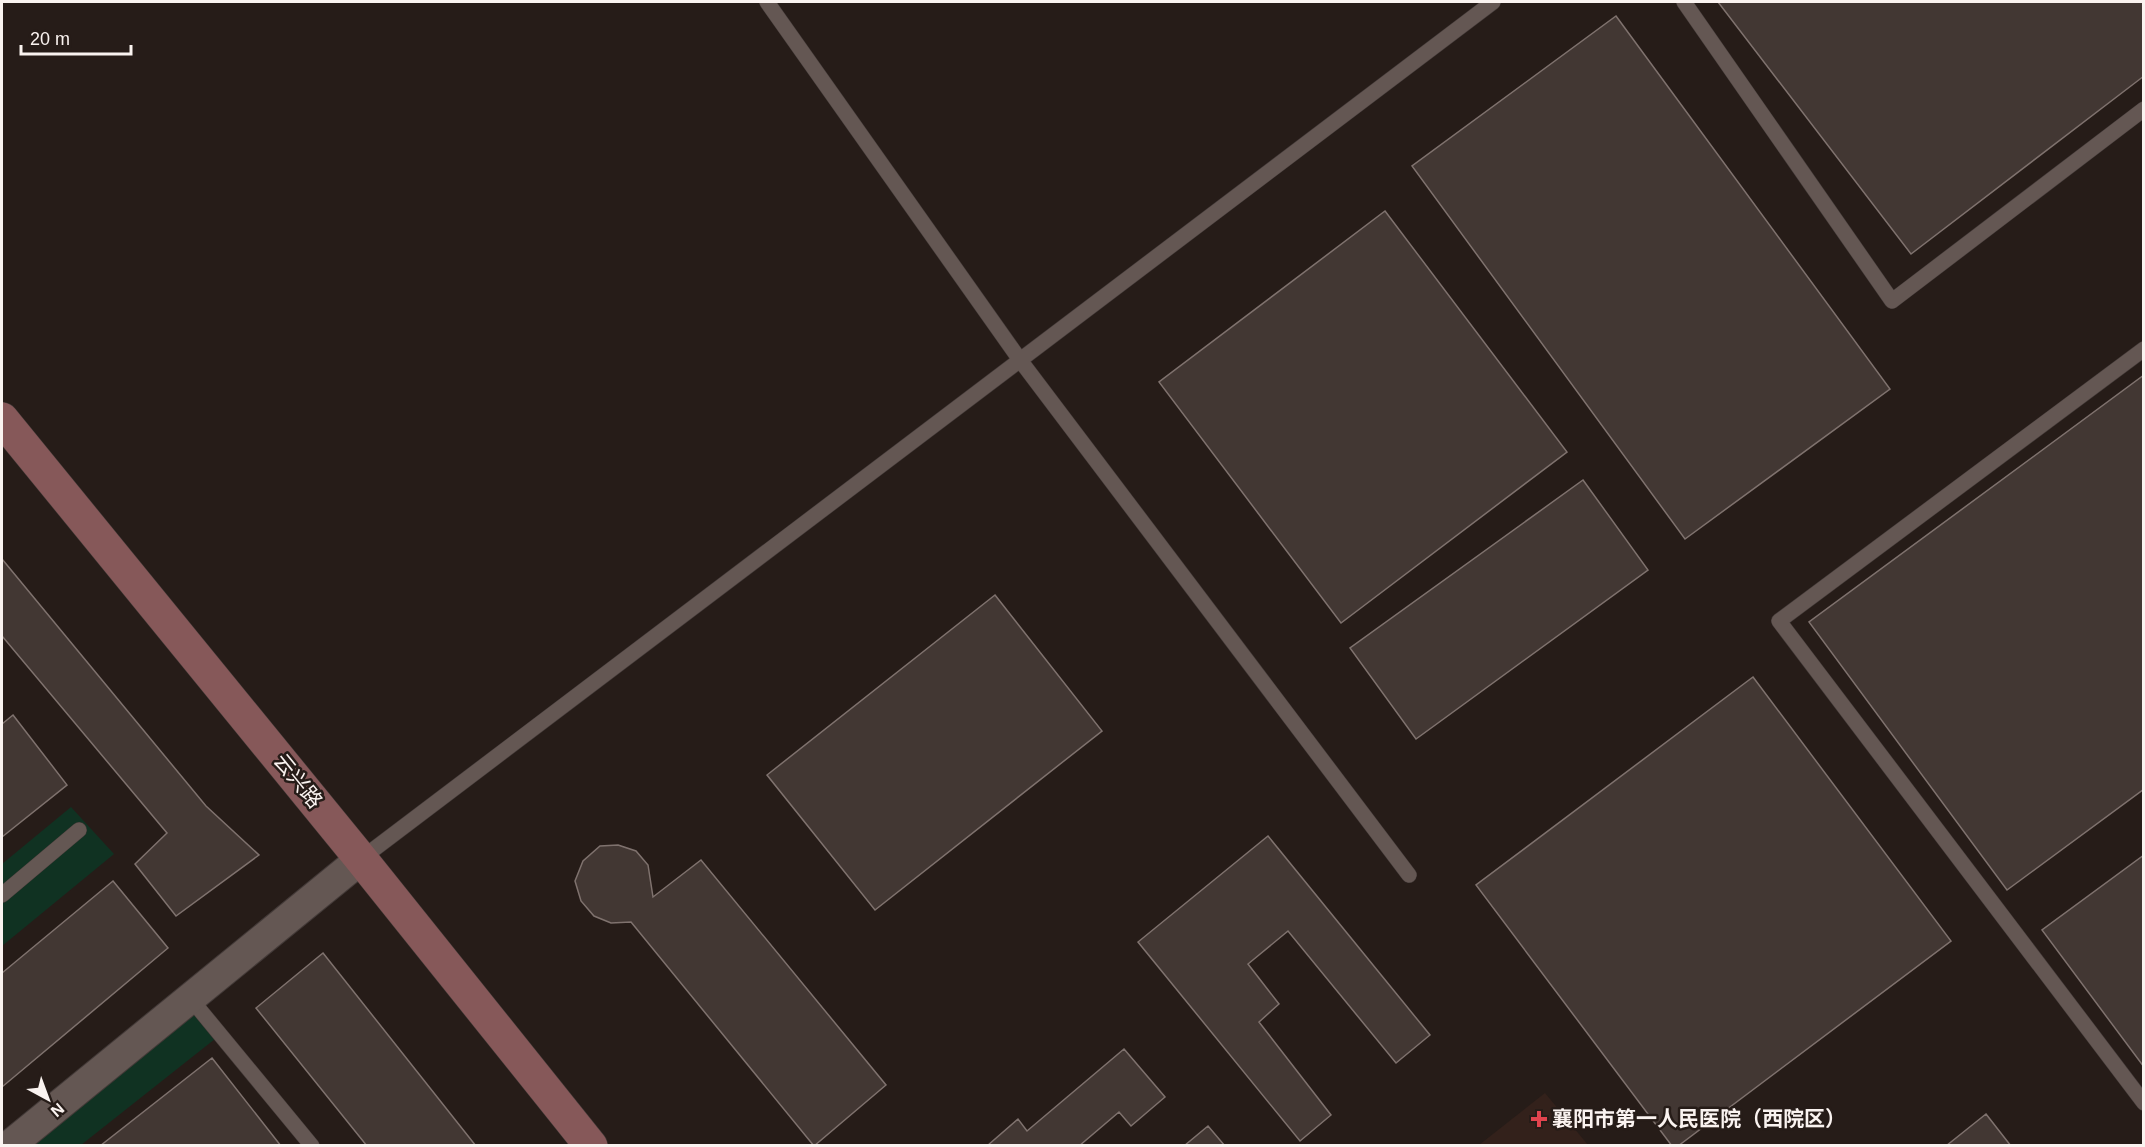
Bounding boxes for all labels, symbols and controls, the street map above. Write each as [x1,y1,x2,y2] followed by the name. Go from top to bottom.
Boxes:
[21,18,130,56] scale bar
[30,29,70,49] text: 20 m
[270,749,327,812] street label: 云兴路
[18,1069,78,1129] north arrow
[48,1100,67,1120] text: N
[1552,1107,1846,1130] place label: 襄阳市第一人民医院（西院区）
[1530,1110,1548,1128] marker: 襄阳市第一人民医院（西院区）

